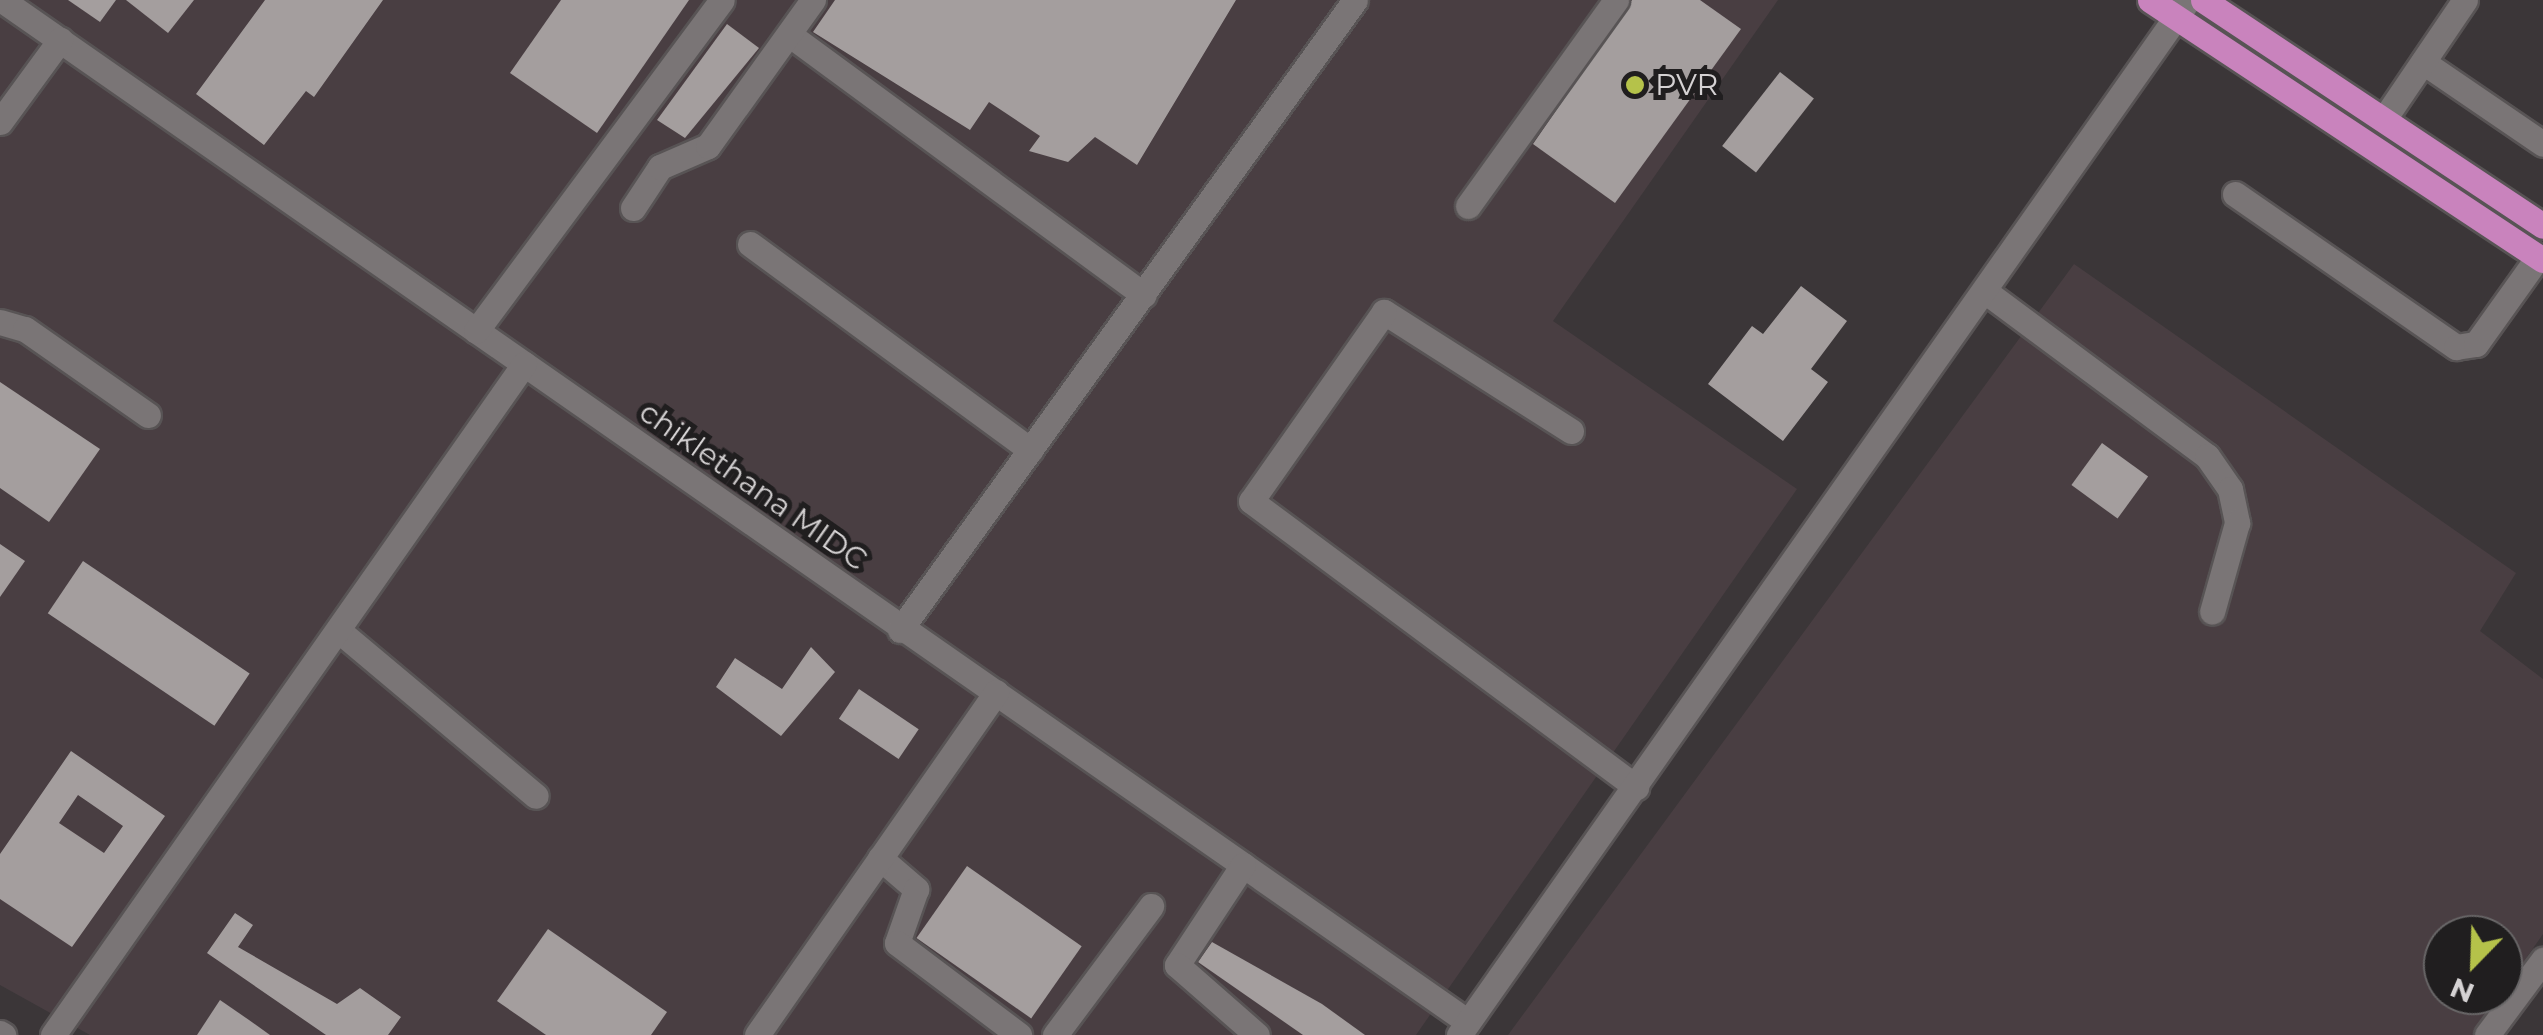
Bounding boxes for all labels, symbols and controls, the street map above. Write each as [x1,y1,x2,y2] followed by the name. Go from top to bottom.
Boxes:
[1655,67,1718,103] place label: PVR
[1624,74,1646,96] marker: PVR
[633,394,873,578] street label: chiklethana MIDC
[2423,915,2523,1015] north arrow
[2445,971,2479,1011] text: N

